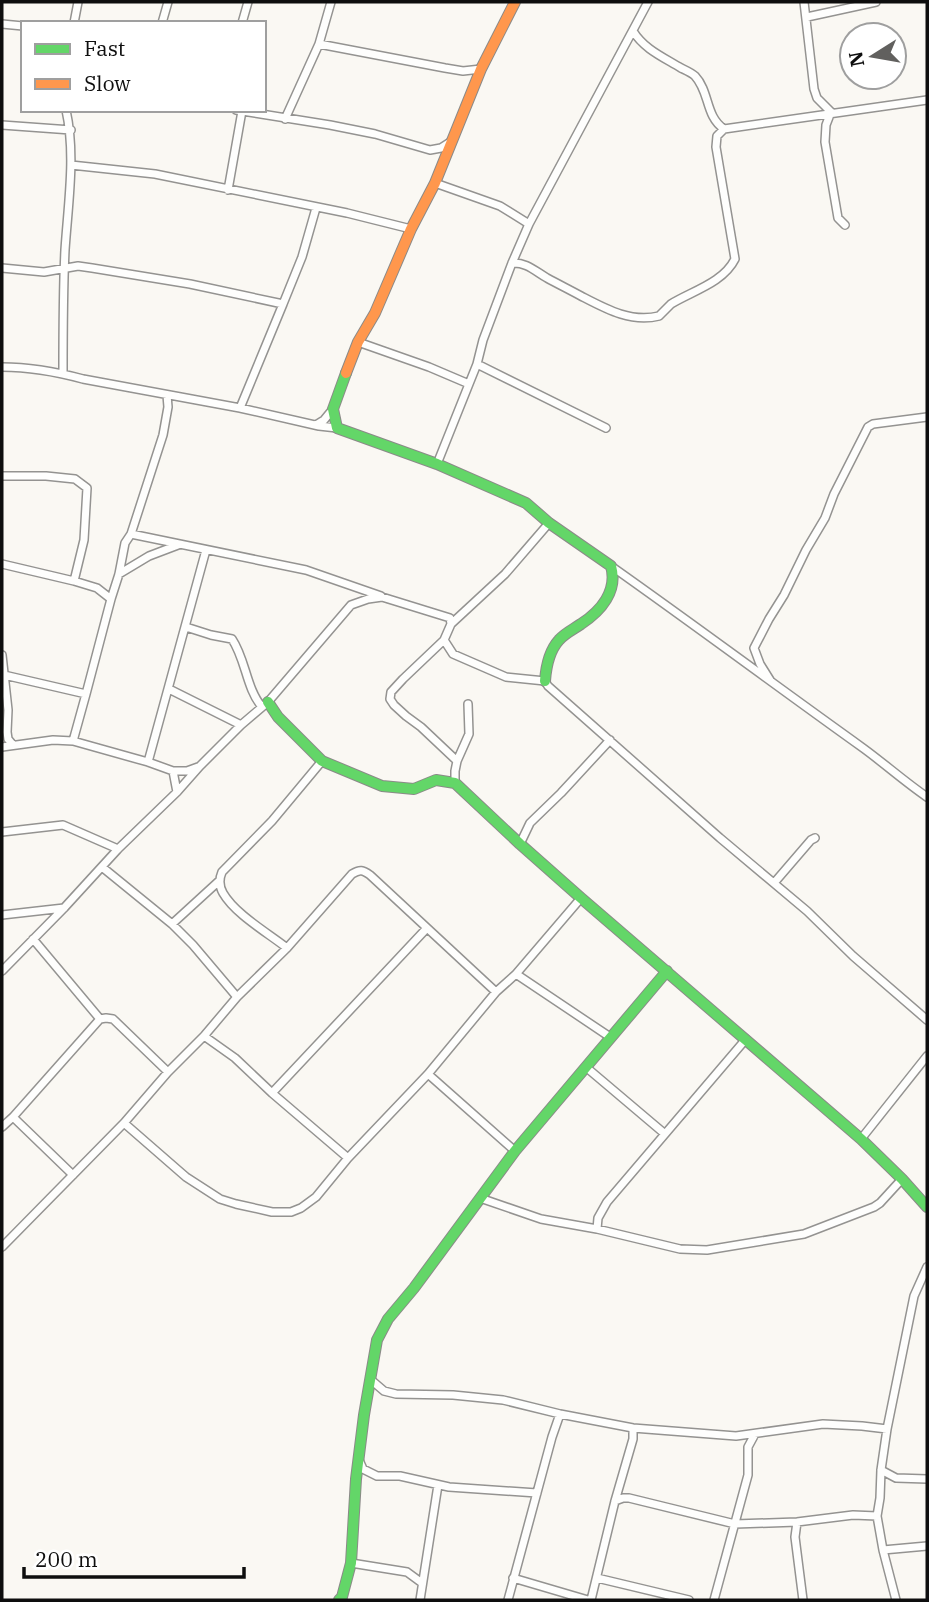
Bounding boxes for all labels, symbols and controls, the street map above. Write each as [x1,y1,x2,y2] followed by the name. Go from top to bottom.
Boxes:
[21,21,266,112] legend
[838,21,908,91] north arrow
[84,34,125,62] text: Fast
[843,50,870,69] text: N
[84,69,131,97] text: Slow
[24,1536,245,1580] scale bar
[35,1545,98,1573] text: 200 m

